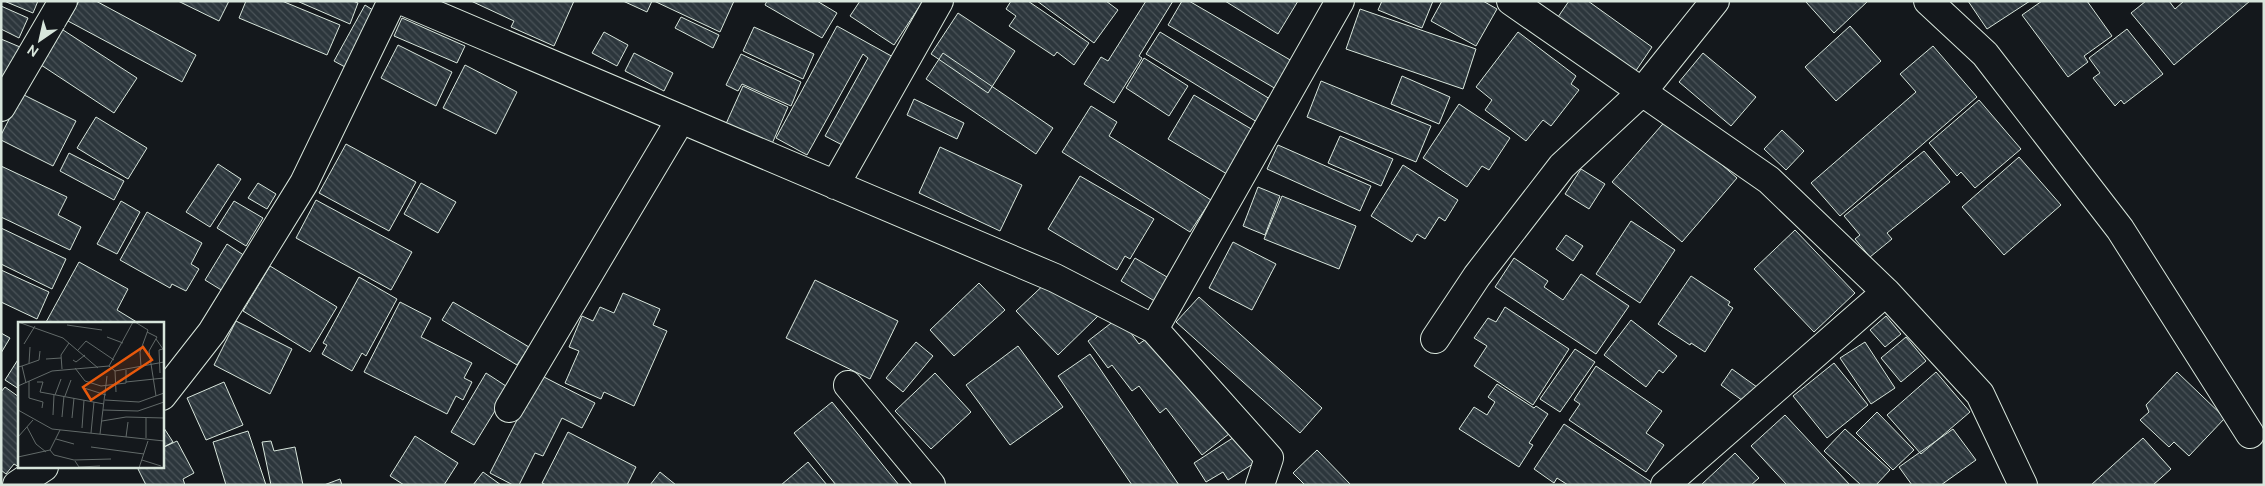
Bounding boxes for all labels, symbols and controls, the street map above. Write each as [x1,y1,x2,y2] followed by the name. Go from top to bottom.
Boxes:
[15,15,65,65] north arrow
[24,41,42,61] text: N
[18,322,164,468] inset map

